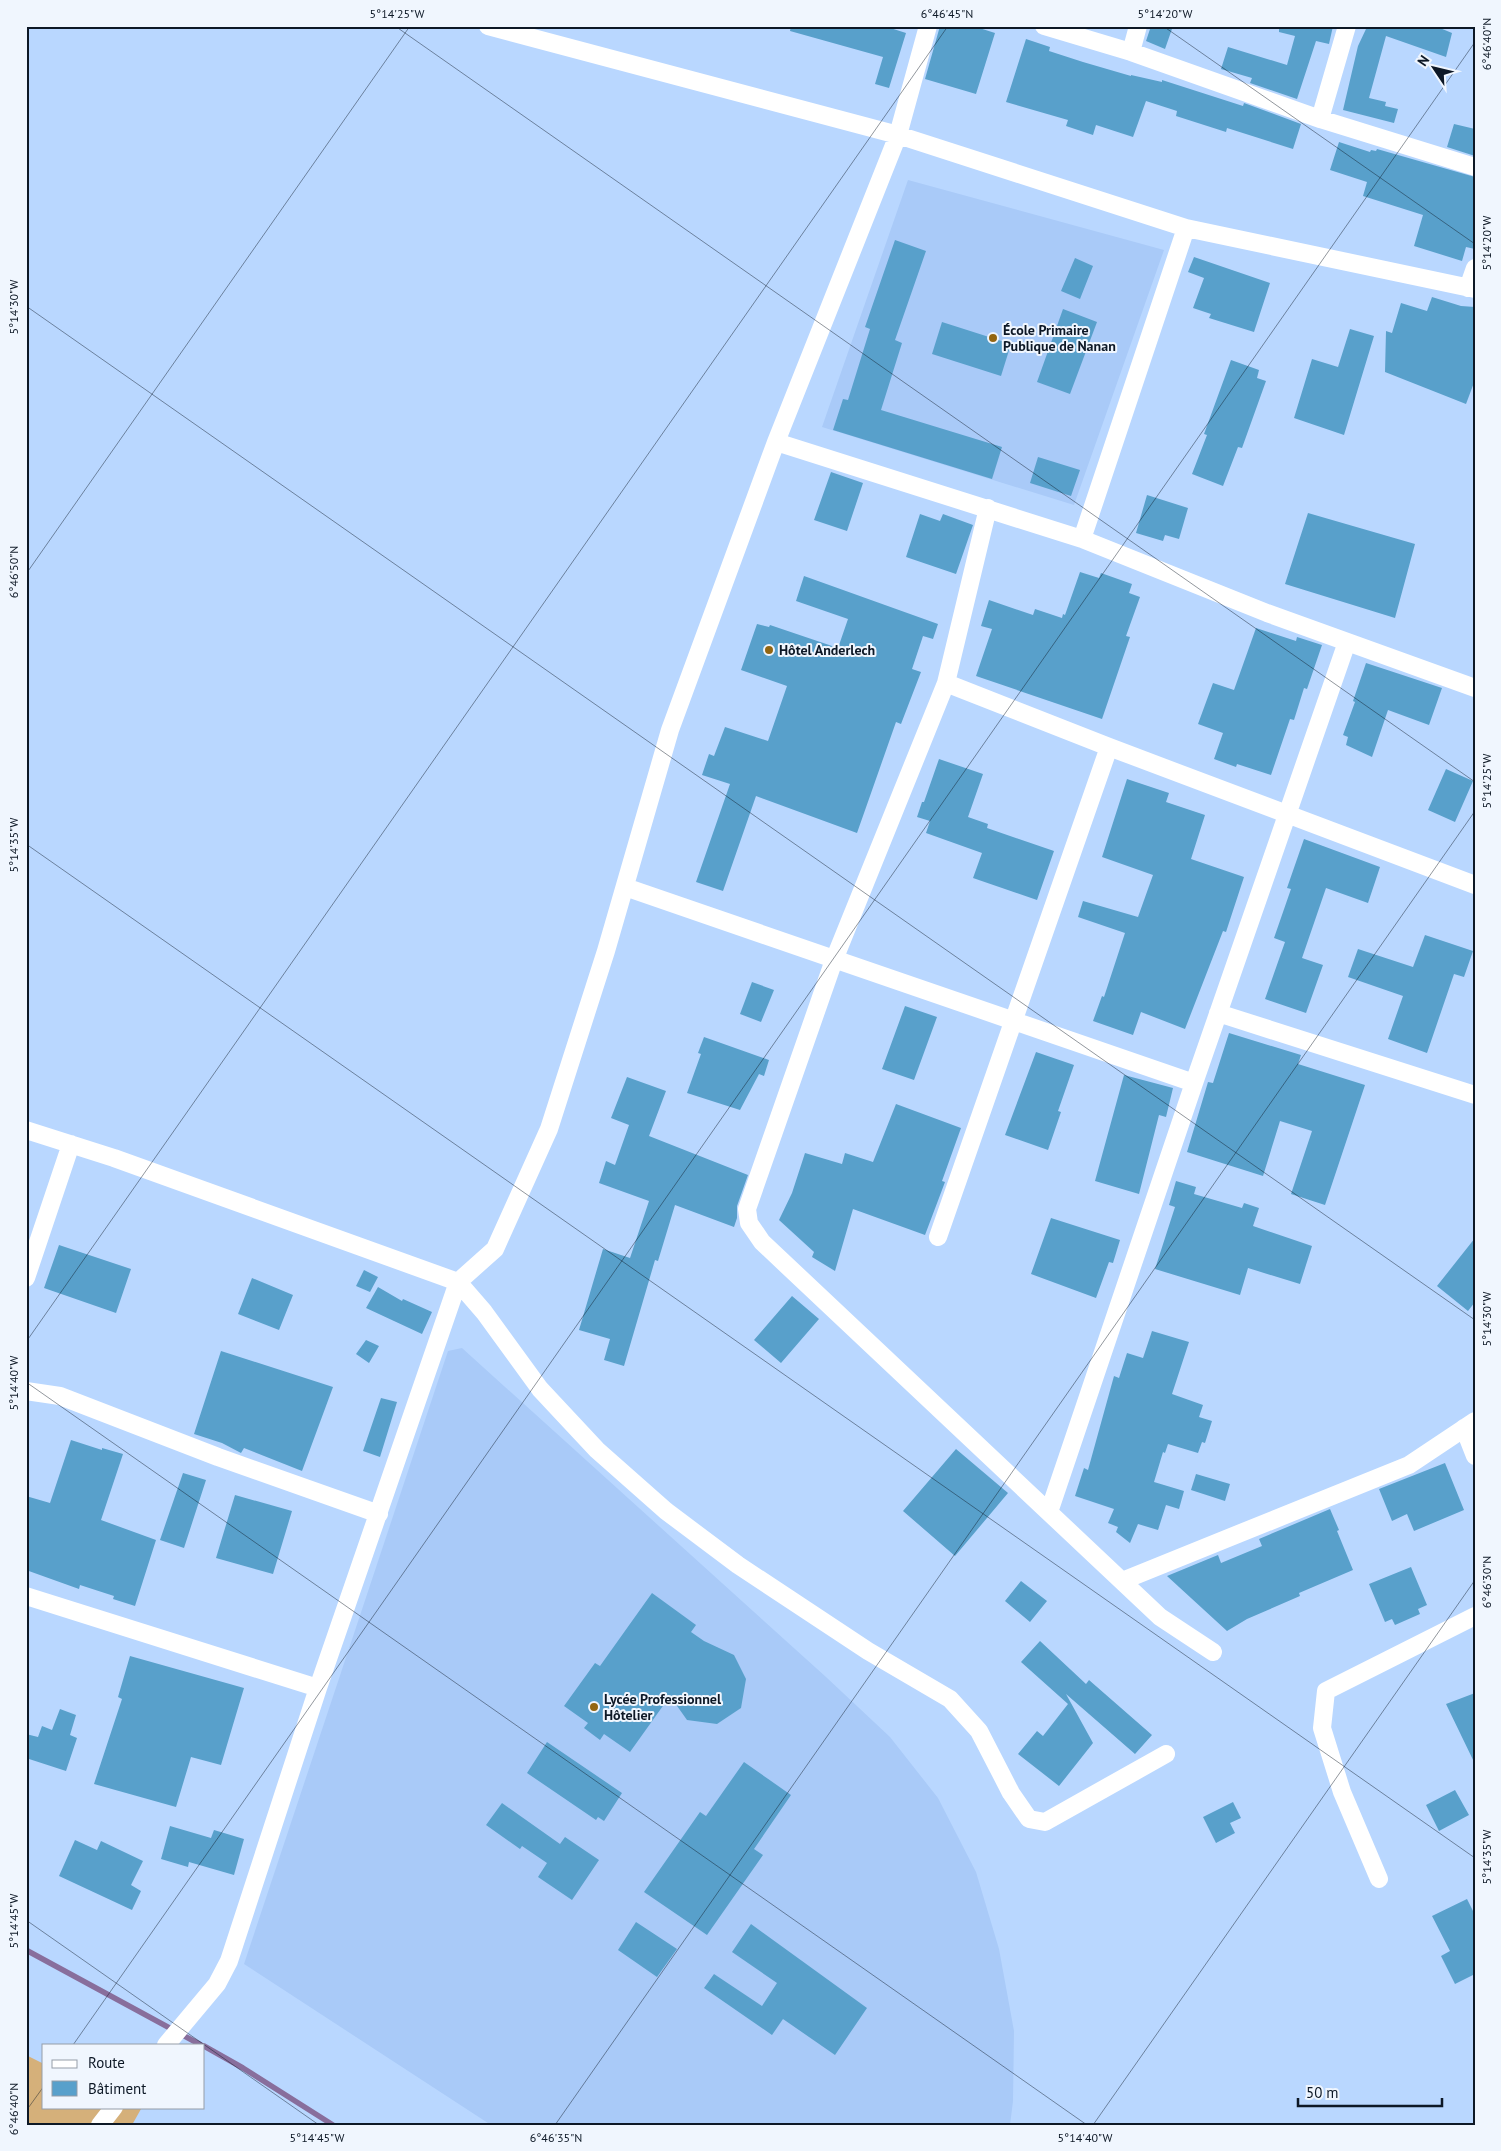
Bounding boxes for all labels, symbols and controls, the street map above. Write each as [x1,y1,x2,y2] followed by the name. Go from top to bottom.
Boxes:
[370,6,424,21] text: 5°14'25"W
[921,6,973,21] text: 6°46'45"N
[1138,6,1192,21] text: 5°14'20"W
[1479,18,1494,70] text: 6°46'40"N
[1408,42,1458,92] north arrow
[1413,52,1433,69] text: N
[1479,216,1494,270] text: 5°14'20"W
[6,280,21,334] text: 5°14'30"W
[1003,321,1116,355] place label: École Primaire Publique de Nanan
[987,332,999,344] marker: École Primaire Publique de Nanan
[6,546,21,598] text: 6°46'50"N
[779,641,875,659] place label: Hôtel Anderlech
[763,644,775,656] marker: Hôtel Anderlech
[1479,754,1494,808] text: 5°14'25"W
[6,818,21,872] text: 5°14'35"W
[1479,1292,1494,1346] text: 5°14'30"W
[6,1356,21,1410] text: 5°14'40"W
[1479,1556,1494,1608] text: 6°46'30"N
[604,1690,722,1724] place label: Lycée Professionnel Hôtelier
[588,1701,600,1713] marker: Lycée Professionnel Hôtelier
[1479,1830,1494,1884] text: 5°14'35"W
[6,1894,21,1948] text: 5°14'45"W
[42,2044,205,2108] legend
[88,2053,125,2072] text: Route
[1298,2076,1442,2108] scale bar
[88,2079,146,2098] text: Bâtiment
[6,2083,21,2135] text: 6°46'40"N
[1306,2083,1339,2102] text: 50 m
[290,2130,344,2145] text: 5°14'45"W
[530,2130,582,2145] text: 6°46'35"N
[1058,2130,1112,2145] text: 5°14'40"W

